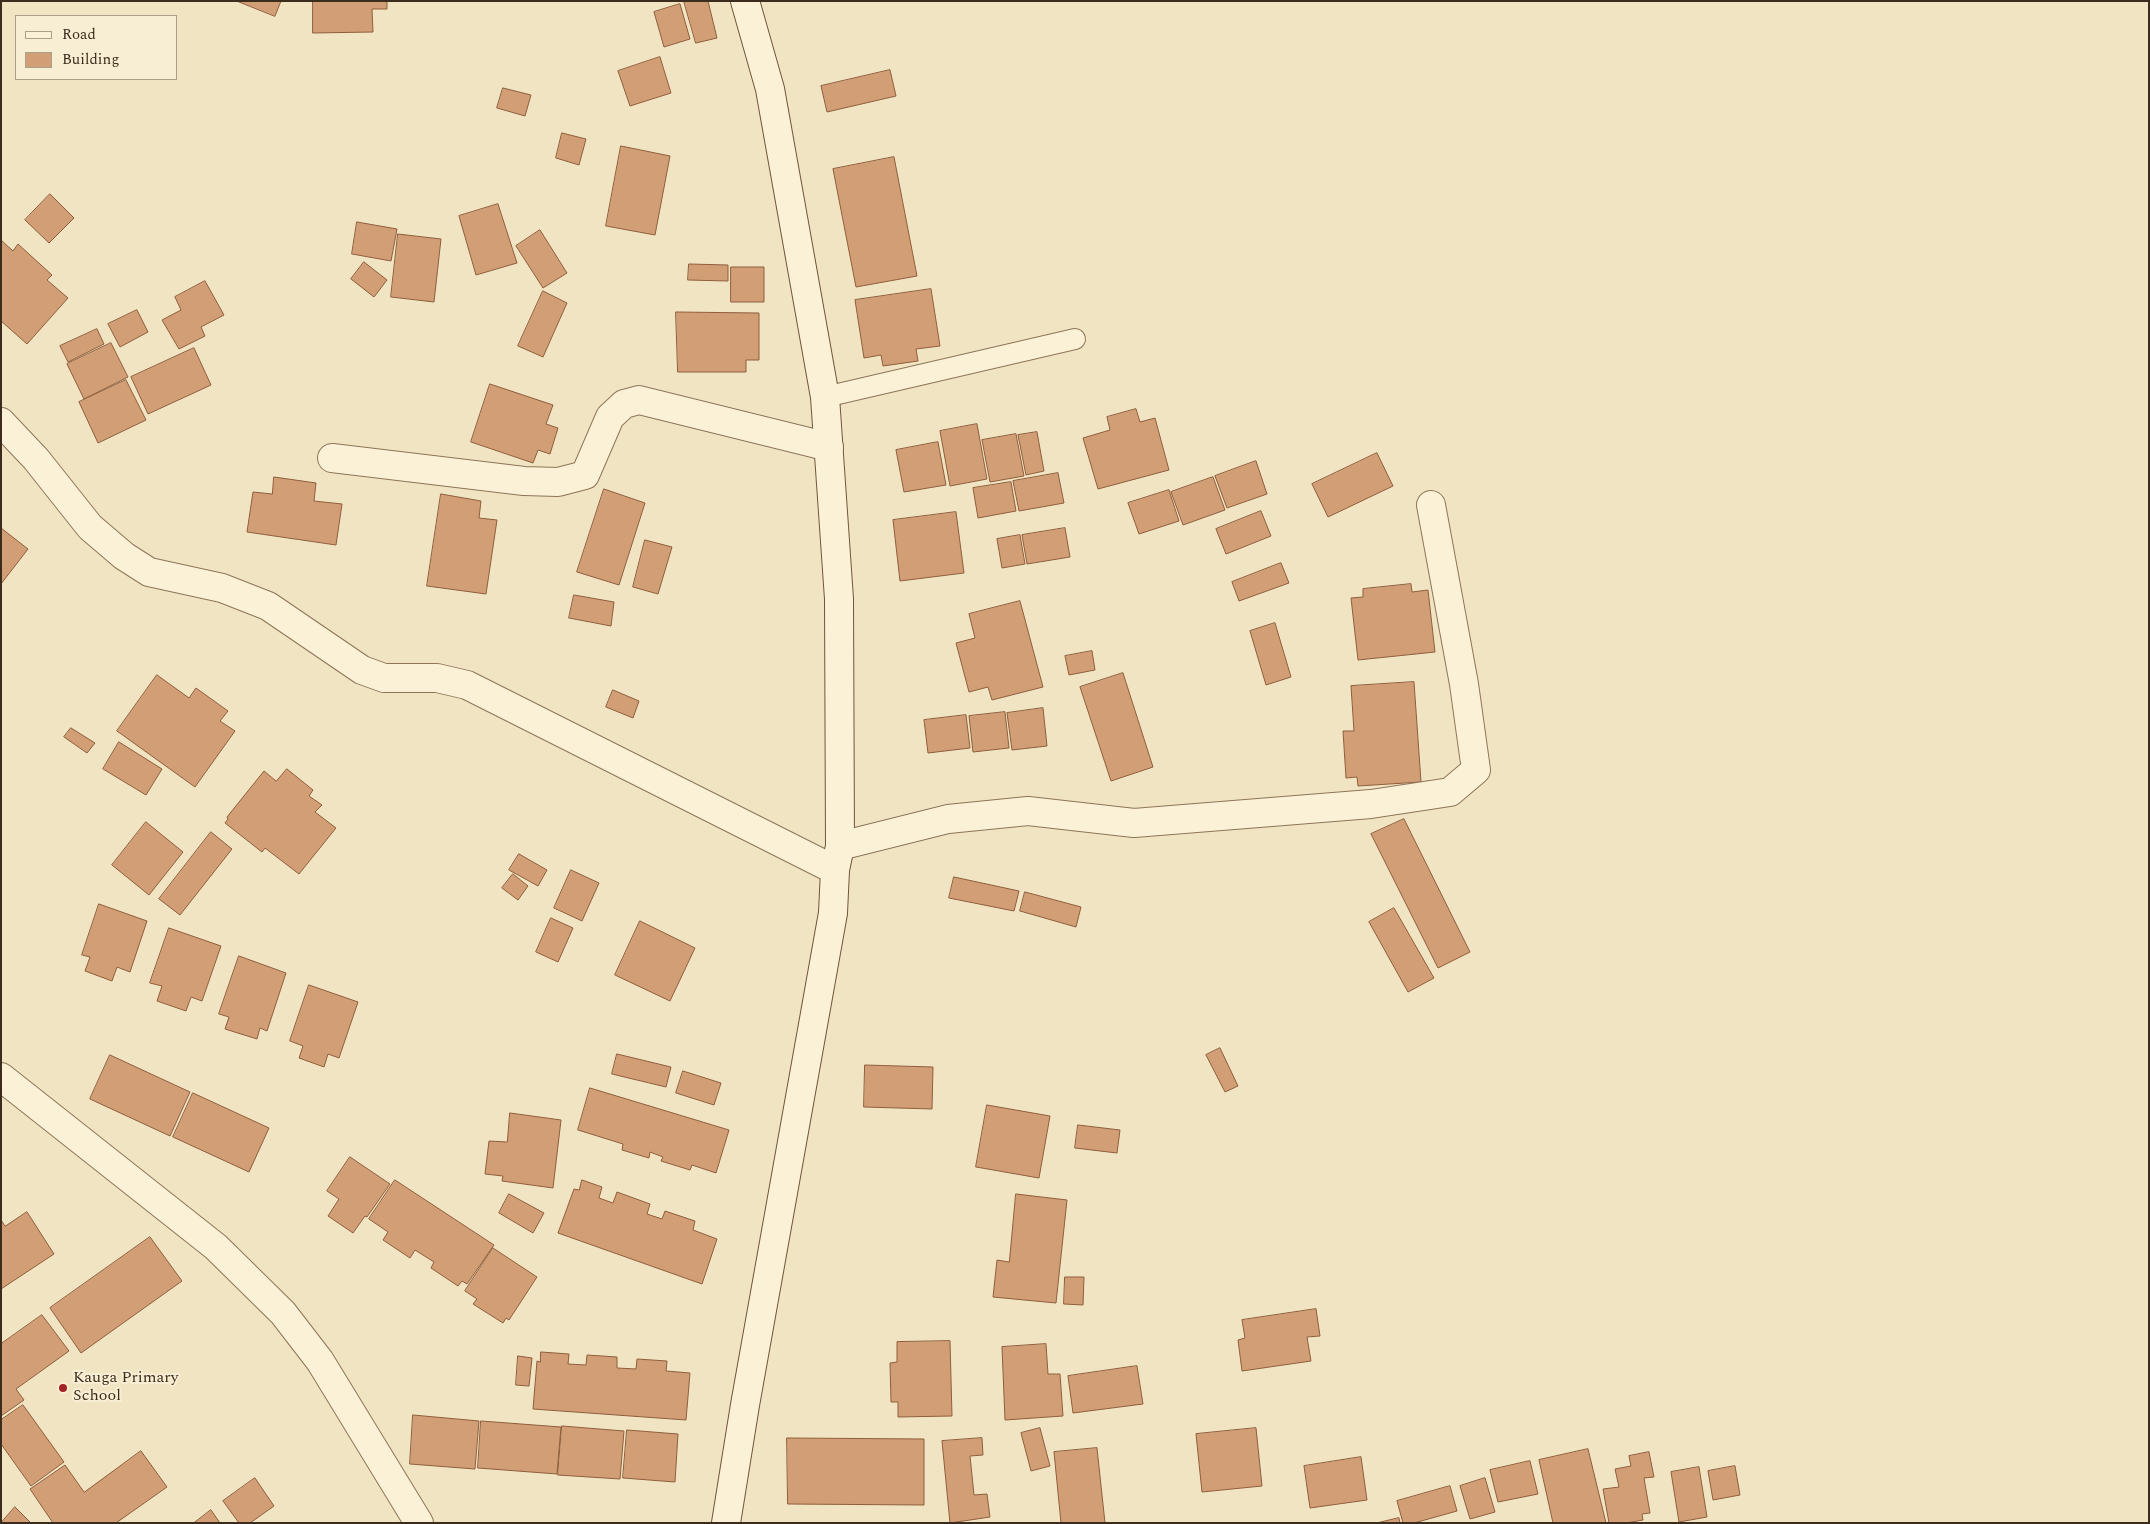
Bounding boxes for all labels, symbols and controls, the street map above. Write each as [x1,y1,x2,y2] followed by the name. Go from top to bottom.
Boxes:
[15,15,178,80] legend
[62,23,96,46] text: Road
[62,48,119,71] text: Building
[73,1369,178,1407] place label: Kauga Primary School
[57,1382,69,1394] marker: Kauga Primary School

